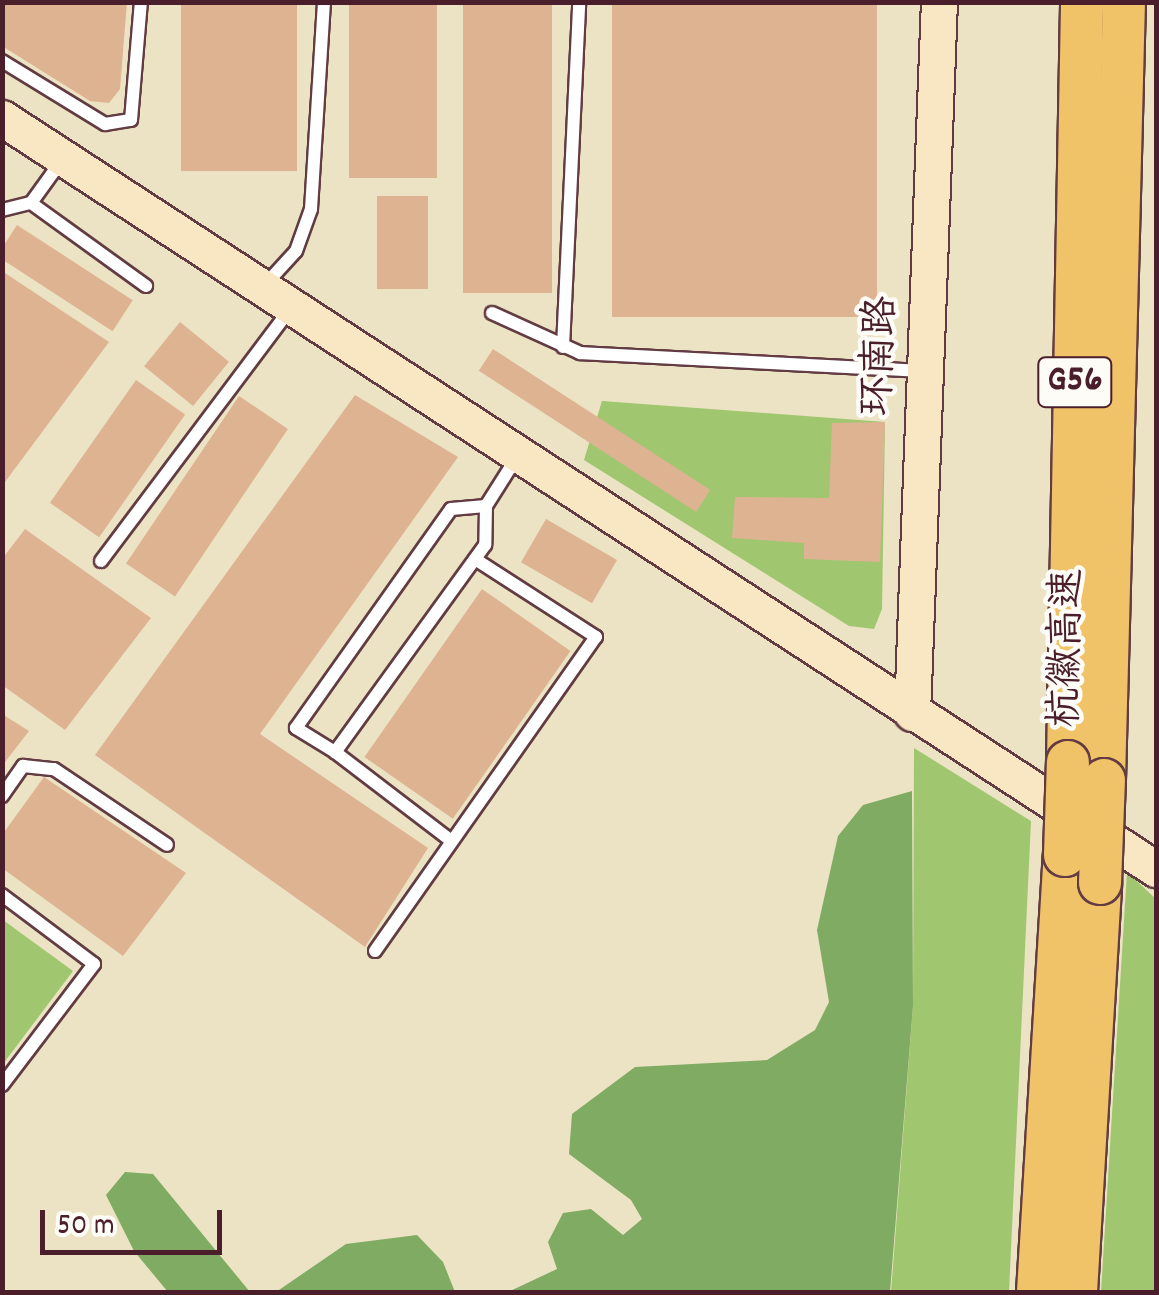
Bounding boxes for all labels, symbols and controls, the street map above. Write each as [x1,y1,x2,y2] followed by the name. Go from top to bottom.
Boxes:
[857,295,909,417] street label: 环南路
[1035,349,1115,415] road number: G56
[1045,568,1095,728] street label: 杭徽高速
[45,1190,228,1252] scale bar
[57,1206,115,1249] text: 50 m

